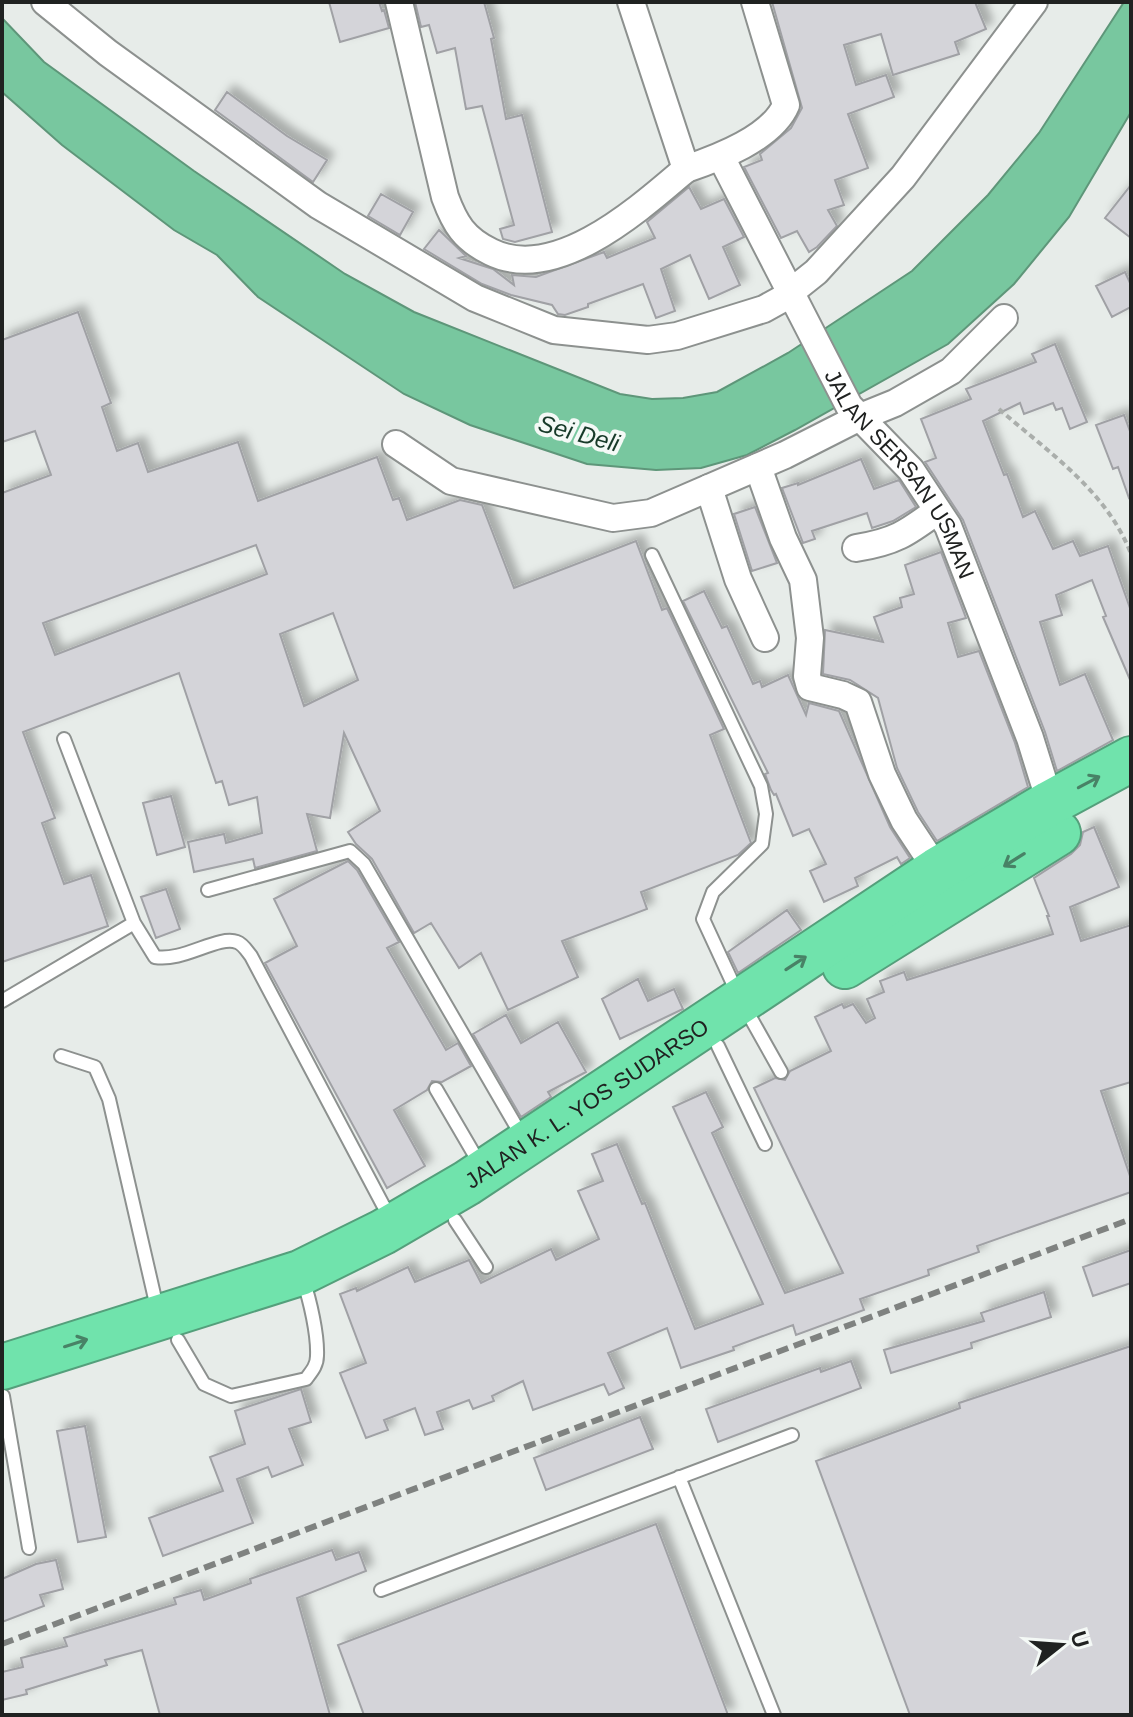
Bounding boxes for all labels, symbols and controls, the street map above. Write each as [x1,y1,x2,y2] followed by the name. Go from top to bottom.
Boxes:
[820,365,980,582] street label: JALAN SERSAN USMAN
[536,409,623,457] water label: Sei Deli
[1076,774,1100,790] one-way arrow
[1004,852,1026,869] one-way arrow
[784,955,807,971] one-way arrow
[460,1013,713,1193] street label: JALAN K. L. YOS SUDARSO
[63,1335,89,1350] one-way arrow
[1021,1605,1101,1685] north arrow
[1065,1628,1094,1651] text: U

